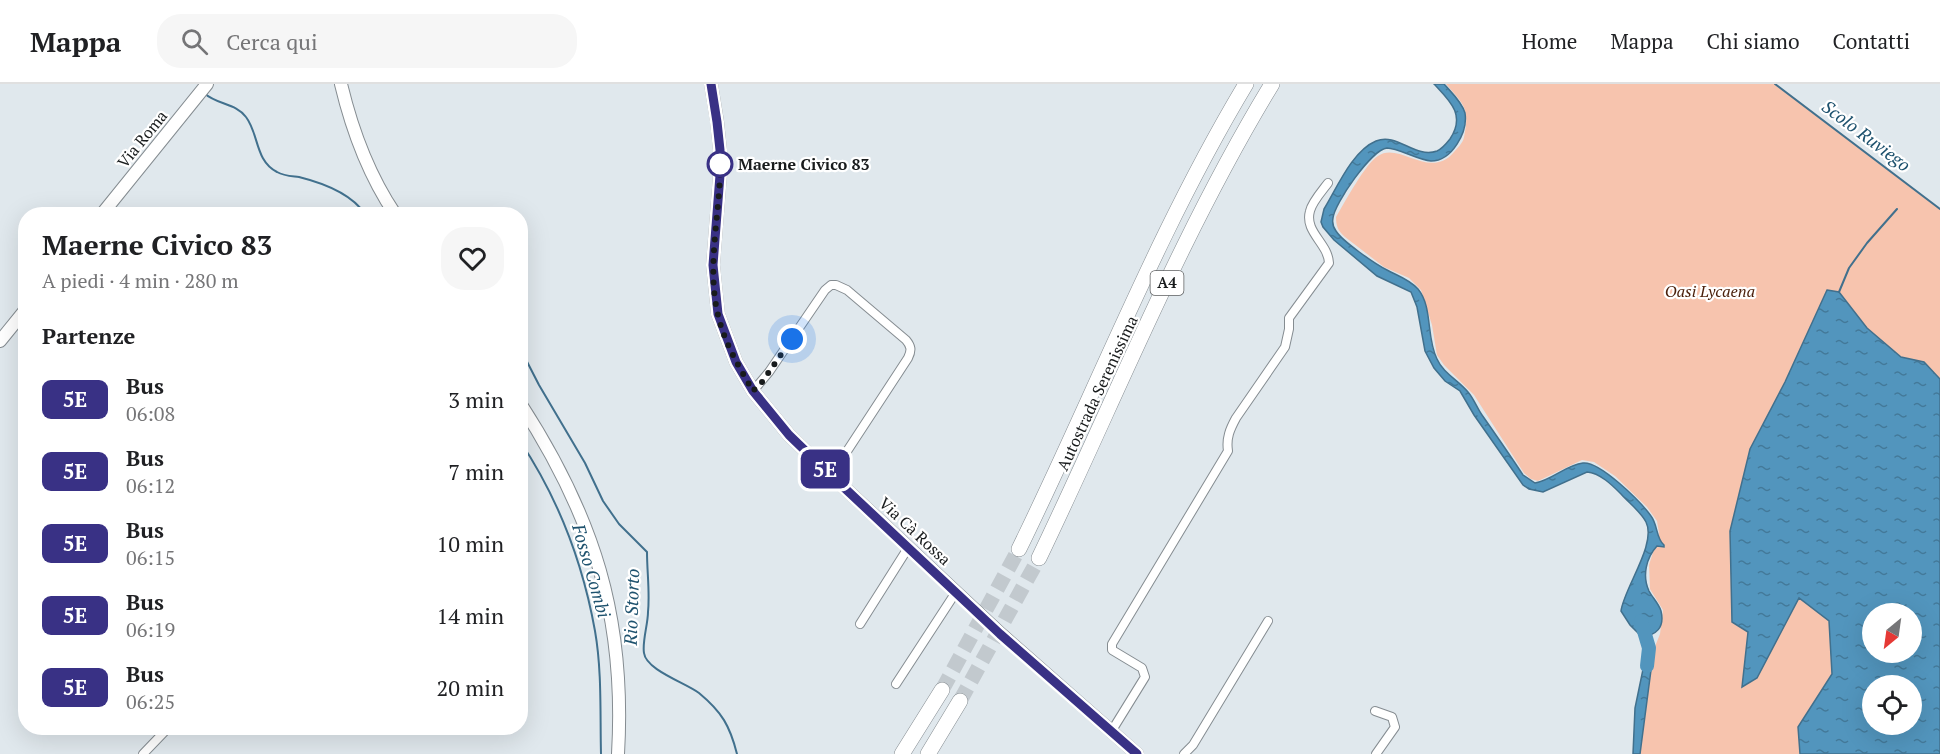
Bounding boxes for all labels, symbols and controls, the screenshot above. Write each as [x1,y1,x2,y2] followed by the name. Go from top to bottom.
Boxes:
[157,14,577,68] search box
[30,23,121,60] text: Mappa
[178,25,211,58] icon: search
[226,27,318,56] text: Cerca qui
[1522,27,1577,55] text: Home
[1610,27,1674,55] text: Mappa
[1707,27,1800,55] text: Chi siamo
[1833,27,1910,55] text: Contatti
[1817,94,1916,176] water label: Scolo Ruviego
[112,106,172,172] street label: Via Roma
[707,151,733,177] marker: Maerne Civico 83
[738,153,870,175] place label: Maerne Civico 83
[42,226,272,263] text: Maerne Civico 83
[441,227,504,290] button: heart
[42,267,238,294] text: A piedi · 4 min · 280 m
[1150,271,1184,295] road number: A4
[1665,280,1755,302] park label: Oasi Lycaena
[1051,312,1143,474] street label: Autostrada Serenissima
[42,321,135,350] text: Partenze
[777,324,807,354] your location
[126,371,164,400] text: Bus
[63,385,87,413] text: 5E
[448,385,504,414] text: 3 min
[126,400,175,427] text: 06:08
[126,443,164,472] text: Bus
[798,450,852,488] line badge: 5E
[813,455,837,483] text: 5E
[63,457,87,485] text: 5E
[448,457,504,486] text: 7 min
[126,472,175,499] text: 06:12
[874,492,956,570] street label: Via Cà Rossa
[126,515,164,544] text: Bus
[567,520,617,620] water label: Fosso Combi
[63,529,87,557] text: 5E
[437,529,504,558] text: 10 min
[126,544,175,571] text: 06:15
[618,568,644,647] water label: Rio Storto
[126,587,164,616] text: Bus
[63,601,87,629] text: 5E
[437,601,504,630] text: 14 min
[1862,603,1922,663] north arrow
[1862,603,1922,735] map controls
[126,616,175,643] text: 06:19
[126,659,164,688] text: Bus
[63,673,87,701] text: 5E
[437,673,504,702] text: 20 min
[1862,675,1922,735] button: locate
[126,688,175,715] text: 06:25

